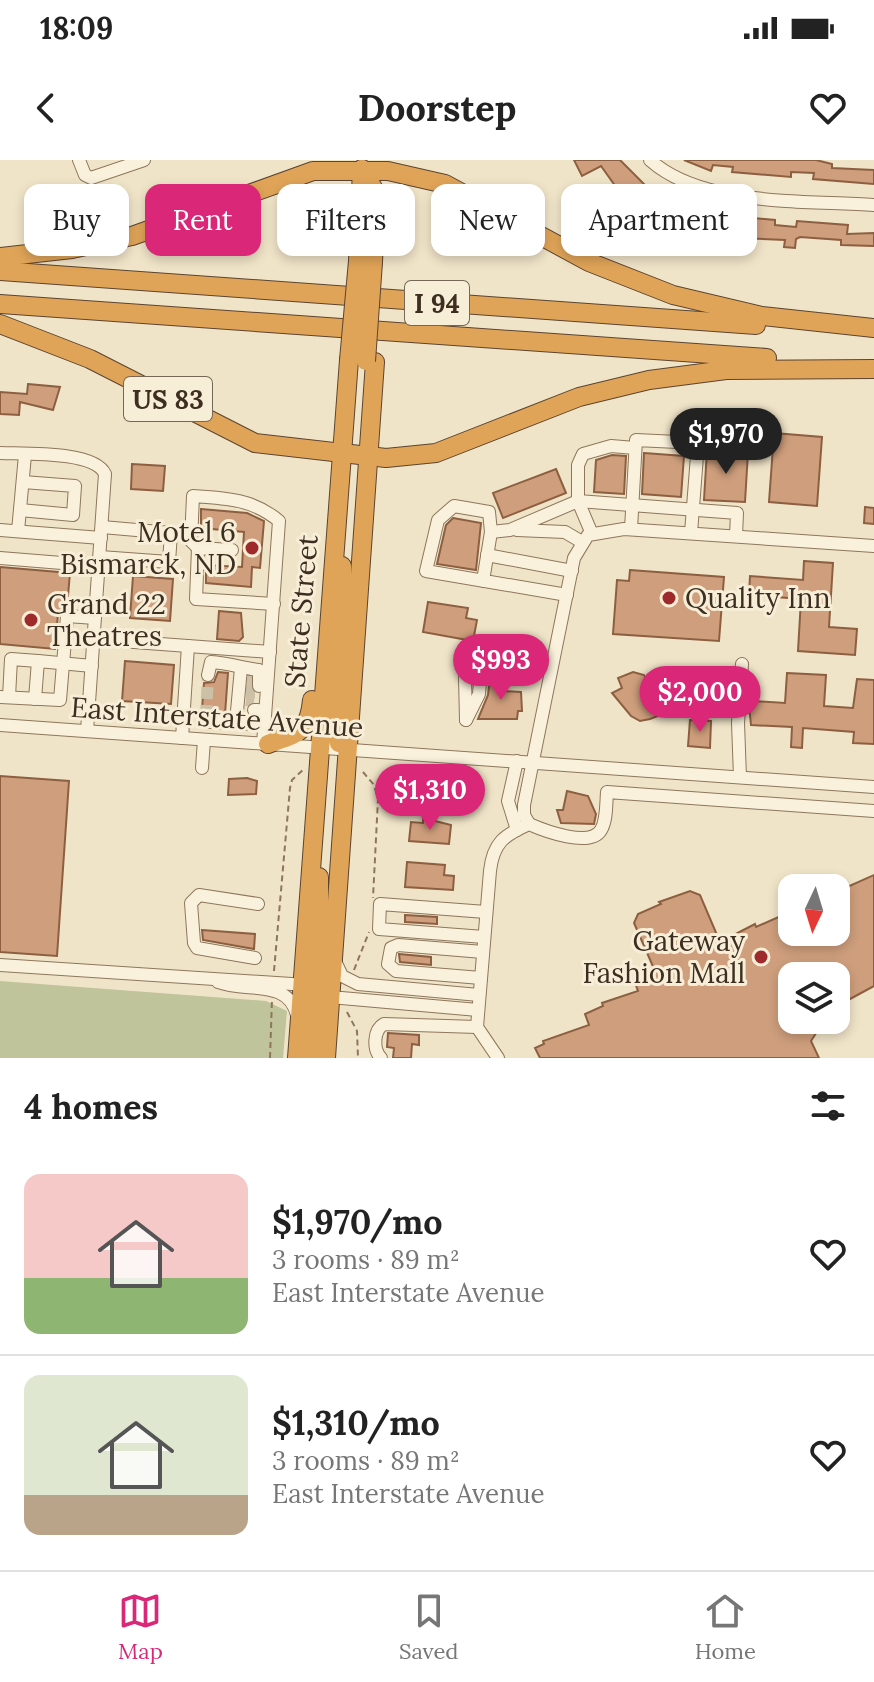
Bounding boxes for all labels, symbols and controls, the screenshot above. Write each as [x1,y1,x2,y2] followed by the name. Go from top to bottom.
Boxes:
[40,9,113,47] text: 18:09
[358,85,516,131] text: Doorstep
[24,86,68,130] icon: back
[806,86,850,130] icon: heart
[24,184,129,256] chip: Buy
[145,184,261,256] chip: Rent
[277,184,415,256] chip: Filters
[431,184,545,256] chip: New
[561,184,757,256] chip: Apartment
[405,281,469,325] road number: I 94
[124,377,212,421] road number: US 83
[661,408,791,476] pin: $1,970
[688,417,764,450] text: $1,970
[60,514,236,582] place label: Motel 6 Bismarck, ND
[276,533,326,689] street label: State Street
[243,539,261,557] marker: Motel 6 Bismarck, ND
[685,580,831,616] place label: Quality Inn
[47,586,166,654] place label: Grand 22 Theatres
[660,589,678,607] marker: Quality Inn
[22,611,40,629] marker: Grand 22 Theatres
[454,634,548,702] pin: $993
[471,643,531,676] text: $993
[635,666,765,734] pin: $2,000
[658,675,742,708] text: $2,000
[69,689,365,745] street label: East Interstate Avenue
[365,764,495,832] pin: $1,310
[393,773,467,806] text: $1,310
[778,874,850,946] north arrow
[778,874,850,1034] map controls
[583,923,745,991] place label: Gateway Fashion Mall
[752,948,770,966] marker: Gateway Fashion Mall
[778,962,850,1034] button: layers
[806,1084,850,1128] icon: filters
[24,1085,158,1128] text: 4 homes
[272,1200,443,1243] text: $1,970/mo
[88,1206,184,1302] icon: home
[806,1232,850,1276] icon: heart
[272,1243,460,1276] text: 3 rooms · 89 m²
[272,1276,545,1309] text: East Interstate Avenue
[272,1401,440,1444] text: $1,310/mo
[88,1407,184,1503] icon: home
[806,1433,850,1477] icon: heart
[272,1444,460,1477] text: 3 rooms · 89 m²
[272,1477,545,1510] text: East Interstate Avenue
[118,1589,163,1665] tab: Map
[399,1589,459,1665] tab: Saved
[695,1589,756,1665] tab: Home

